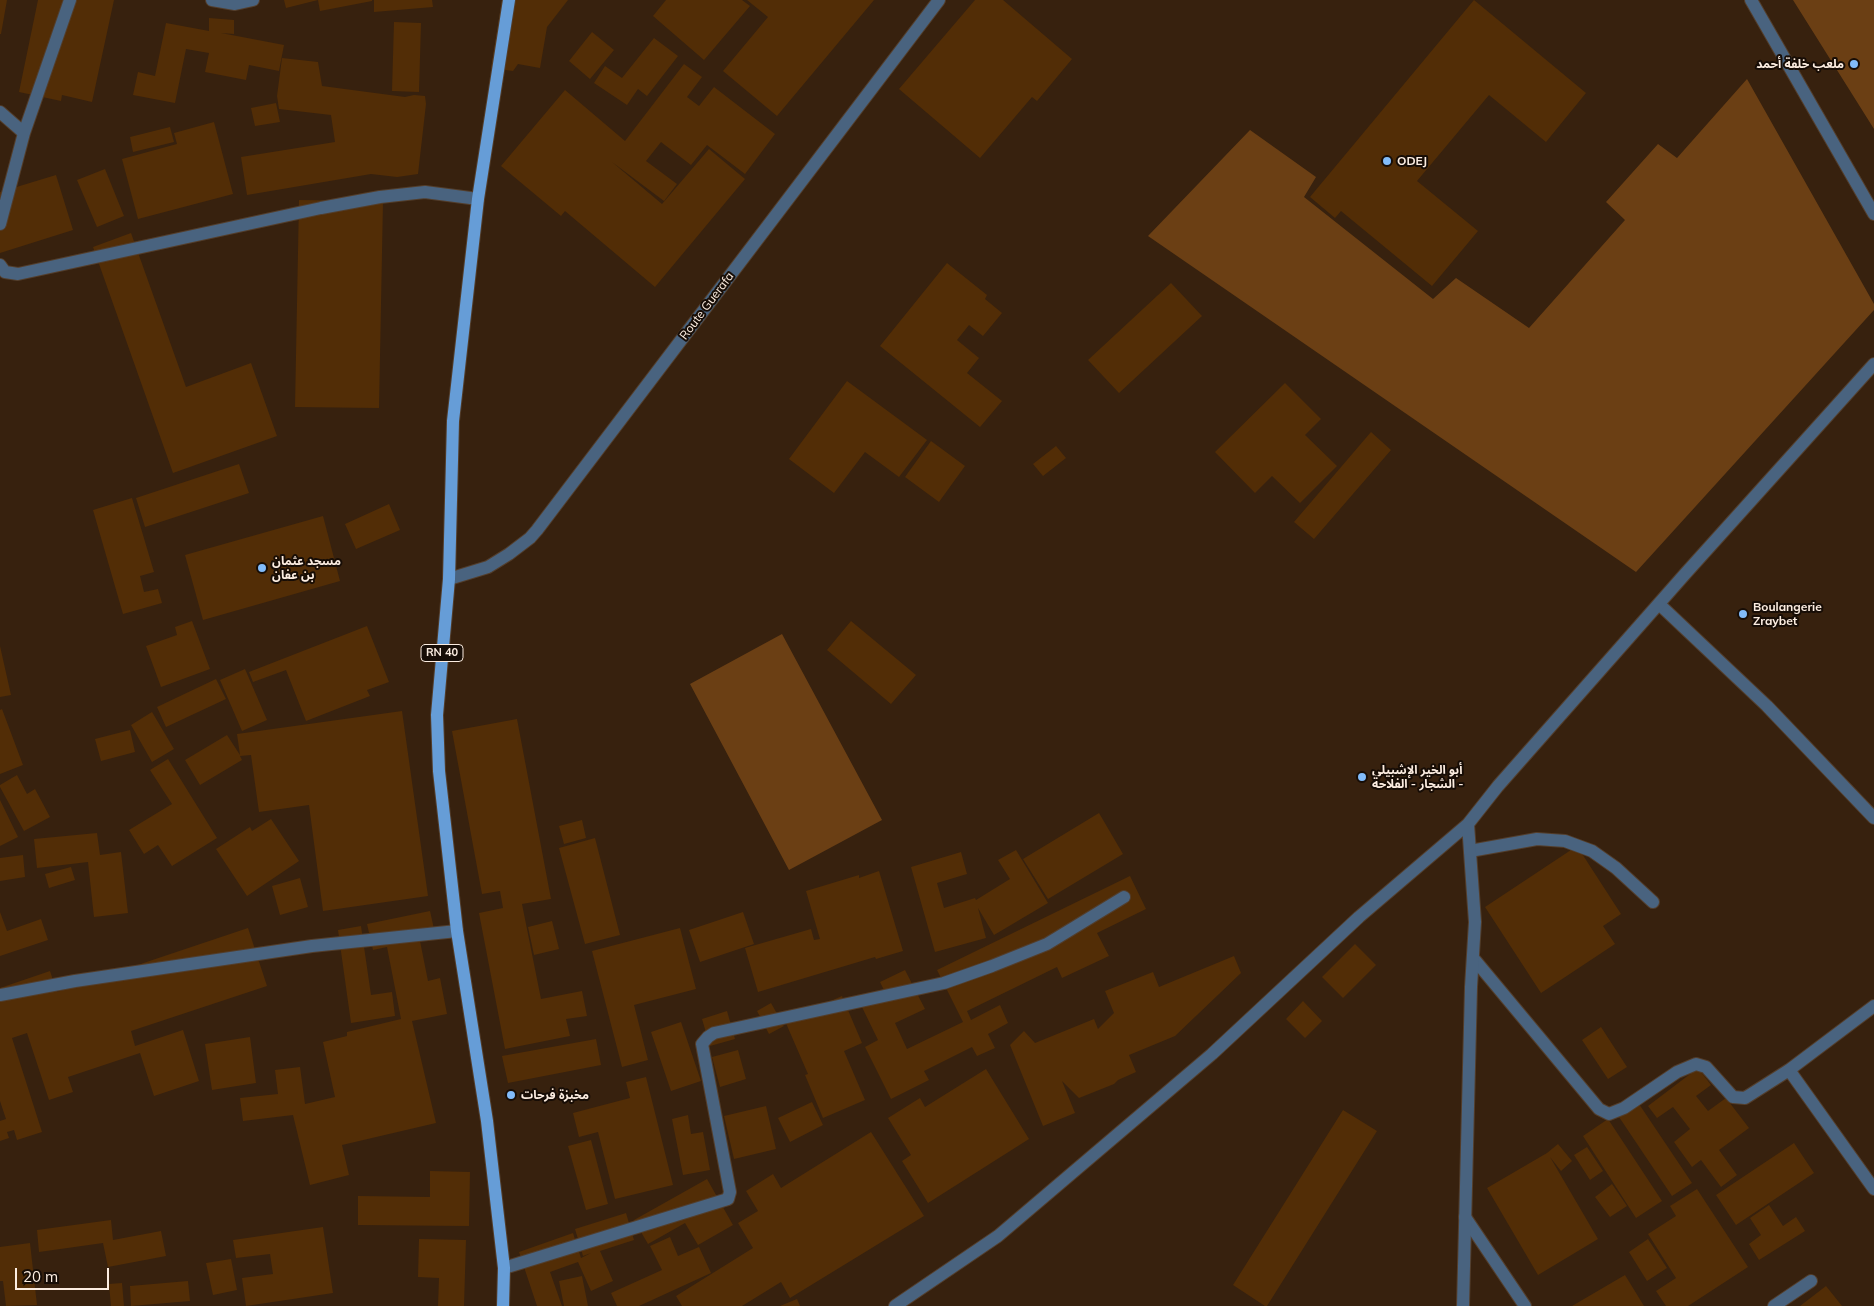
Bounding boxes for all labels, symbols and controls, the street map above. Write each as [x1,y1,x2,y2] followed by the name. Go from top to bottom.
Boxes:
[1756,57,1844,71] place label: ملعب خلفة أحمد
[1848,58,1860,70] marker: ملعب خلفة أحمد
[1397,154,1427,168] place label: ODEJ
[1381,155,1393,167] marker: ODEJ
[677,269,737,343] street label: Route Guerafa
[272,554,341,582] place label: مسجد عثمان بن عفان
[256,562,268,574] marker: مسجد عثمان بن عفان
[1753,600,1822,628] place label: Boulangerie Zraybet
[1737,608,1749,620] marker: Boulangerie Zraybet
[421,644,463,661] road number: RN 40
[1372,763,1464,791] place label: أبو الخير الإشبيلي الشجار - الفلاحة -
[1356,771,1368,783] marker: أبو الخير الإشبيلي الشجار - الفلاحة -
[521,1088,589,1102] place label: مخبزة فرحات
[505,1089,517,1101] marker: مخبزة فرحات
[18,1258,111,1290] scale bar
[23,1267,58,1286] text: 20 m

